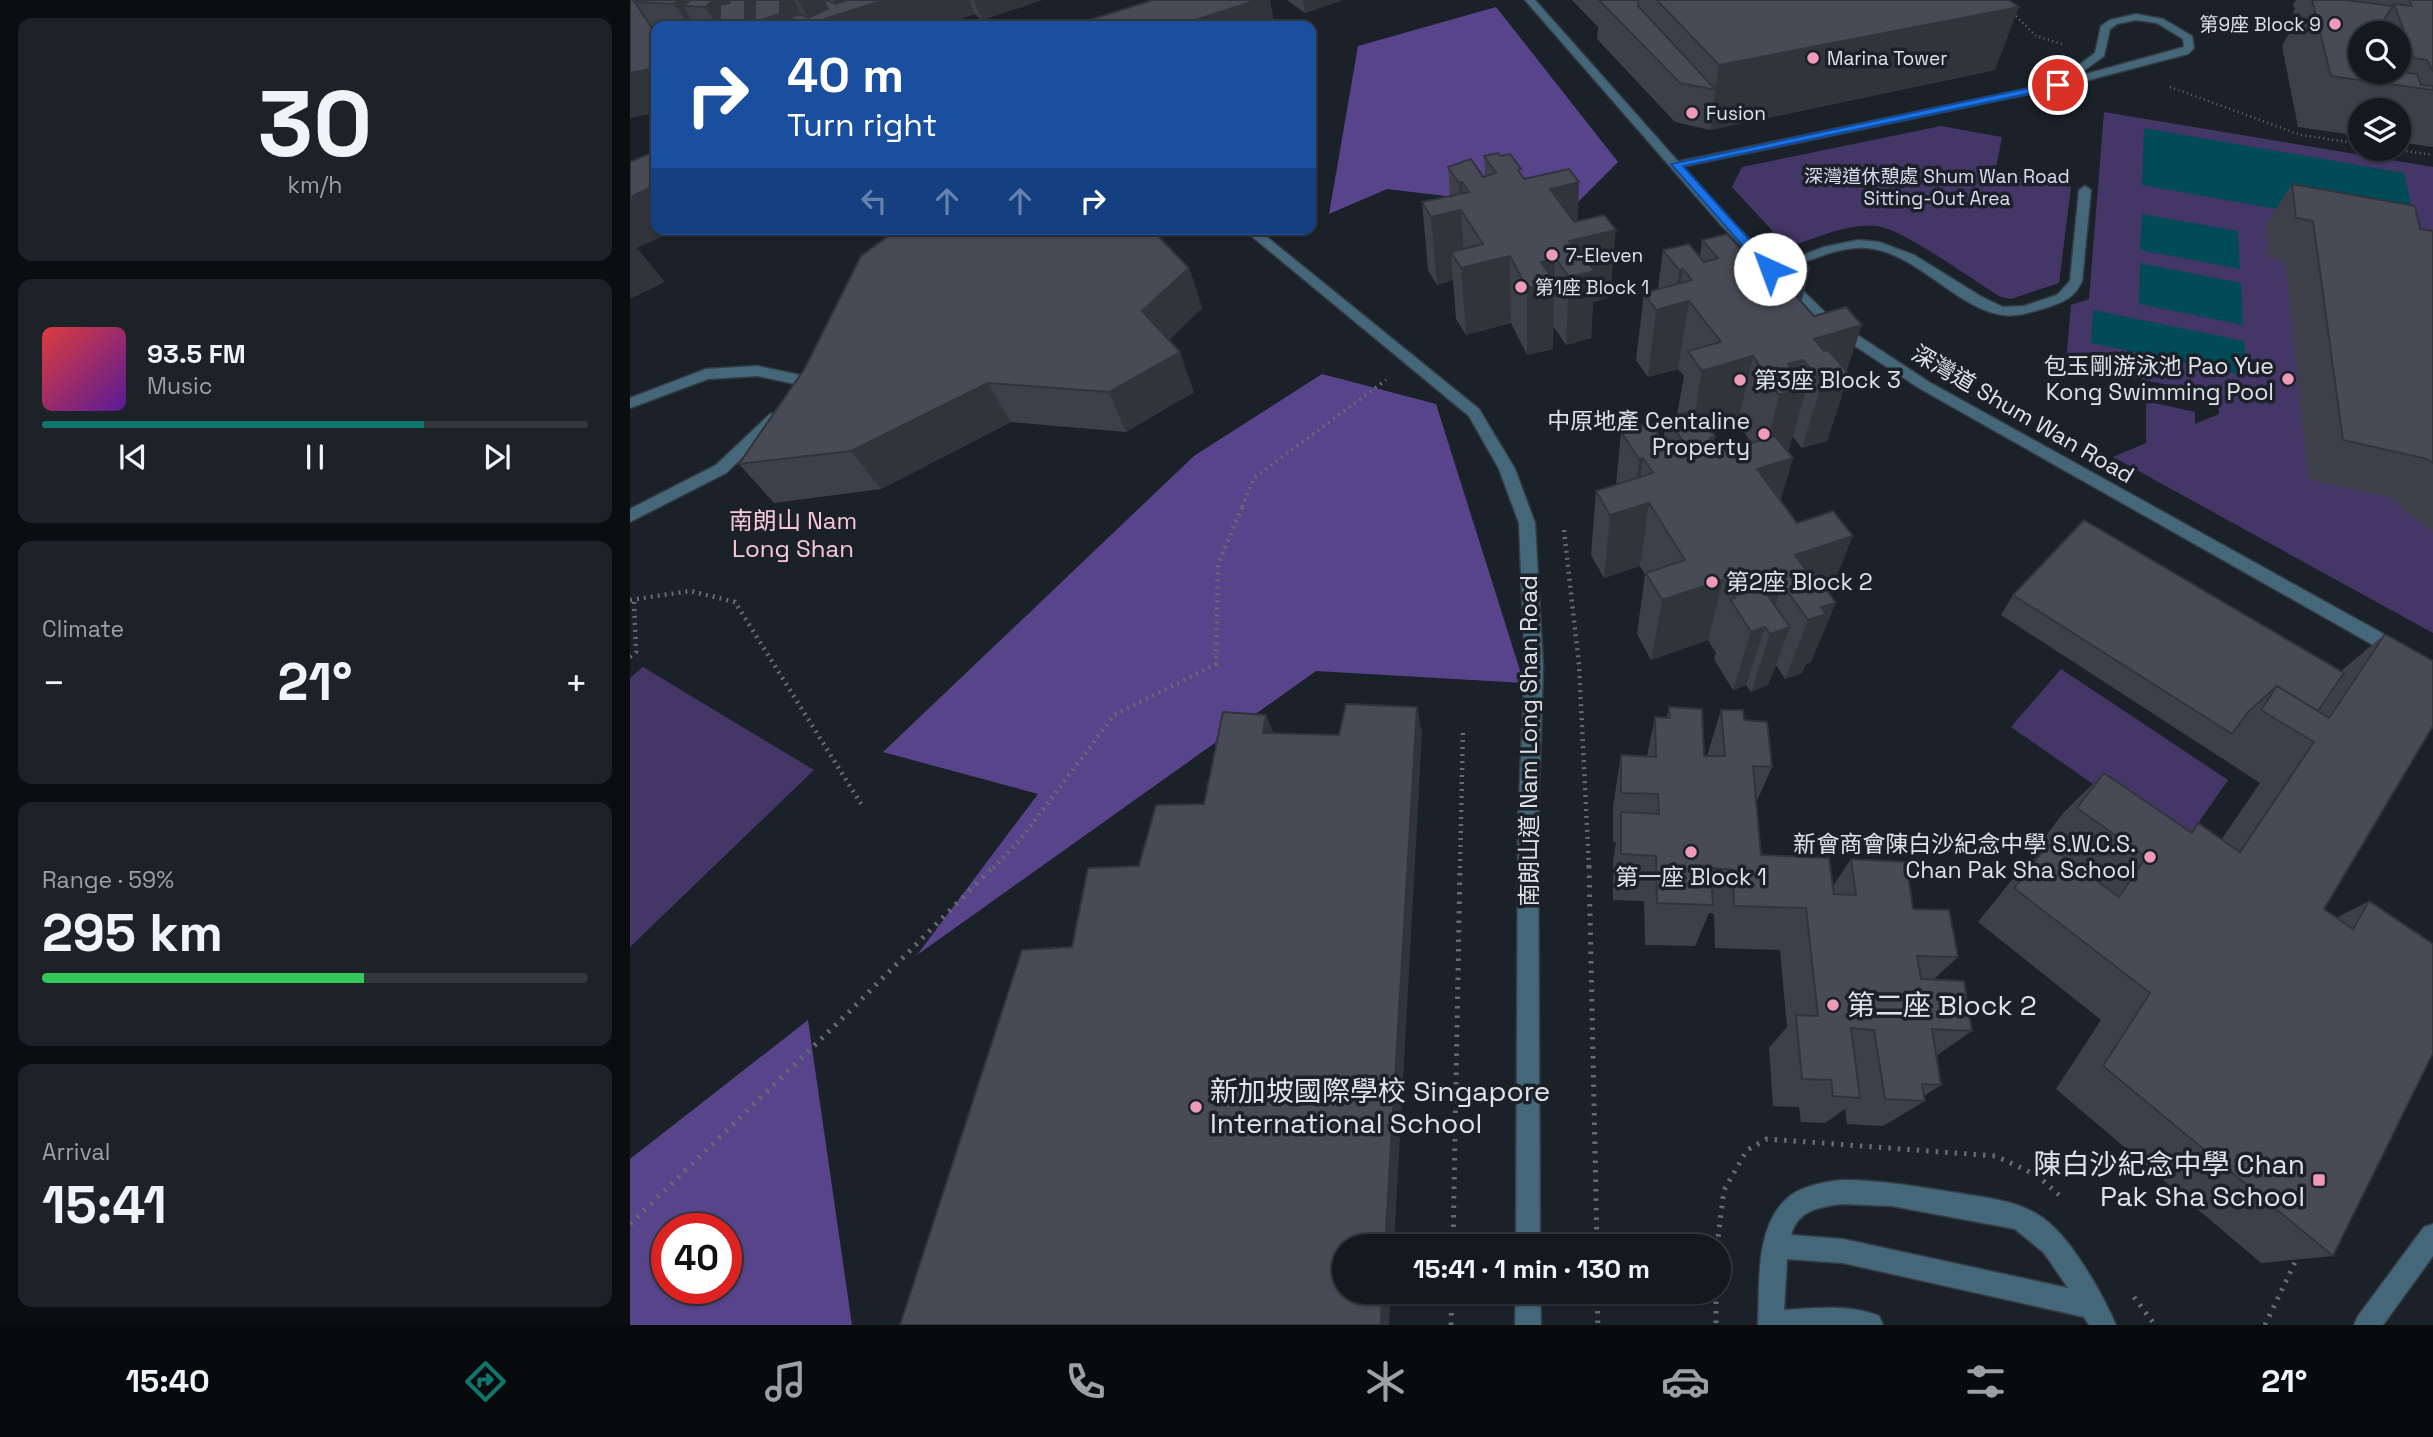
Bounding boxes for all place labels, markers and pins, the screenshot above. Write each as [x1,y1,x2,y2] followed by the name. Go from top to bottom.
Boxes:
[2199,12,2321,37] place label: 第9座 Block 9
[2327,16,2343,32] marker: 第9座 Block 9
[1827,46,1947,71] place label: Marina Tower
[1805,50,1821,66] marker: Marina Tower
[2028,55,2088,115] pin
[1706,101,1766,126] place label: Fusion
[1684,105,1700,121] marker: Fusion
[1566,243,1643,268] place label: 7-Eleven
[1544,247,1560,263] marker: 7-Eleven
[1535,275,1649,300] place label: 第1座 Block 1
[1513,279,1529,295] marker: 第1座 Block 1
[2044,351,2274,407] place label: 包玉剛游泳池 Pao Yue Kong Swimming Pool
[1754,365,1901,395] place label: 第3座 Block 3
[2280,371,2296,387] marker: 包玉剛游泳池 Pao Yue Kong Swimming Pool
[1732,372,1748,388] marker: 第3座 Block 3
[1547,406,1750,462] place label: 中原地產 Centaline Property
[1756,426,1772,442] marker: 中原地產 Centaline Property
[1726,567,1873,597] place label: 第2座 Block 2
[1704,574,1720,590] marker: 第2座 Block 2
[1793,829,2136,885] place label: 新會商會陳白沙紀念中學 S.W.C.S. Chan Pak Sha School
[1683,844,1699,860] marker: 第一座 Block 1
[2142,849,2158,865] marker: 新會商會陳白沙紀念中學 S.W.C.S. Chan Pak Sha School
[1615,862,1767,892] place label: 第一座 Block 1
[1847,987,2037,1023] place label: 第二座 Block 2
[1825,997,1841,1013] marker: 第二座 Block 2
[1210,1073,1550,1141] place label: 新加坡國際學校 Singapore International School
[1188,1099,1204,1115] marker: 新加坡國際學校 Singapore International School
[2033,1146,2305,1214] place label: 陳白沙紀念中學 Chan Pak Sha School
[2311,1172,2327,1188] marker: 陳白沙紀念中學 Chan Pak Sha School

